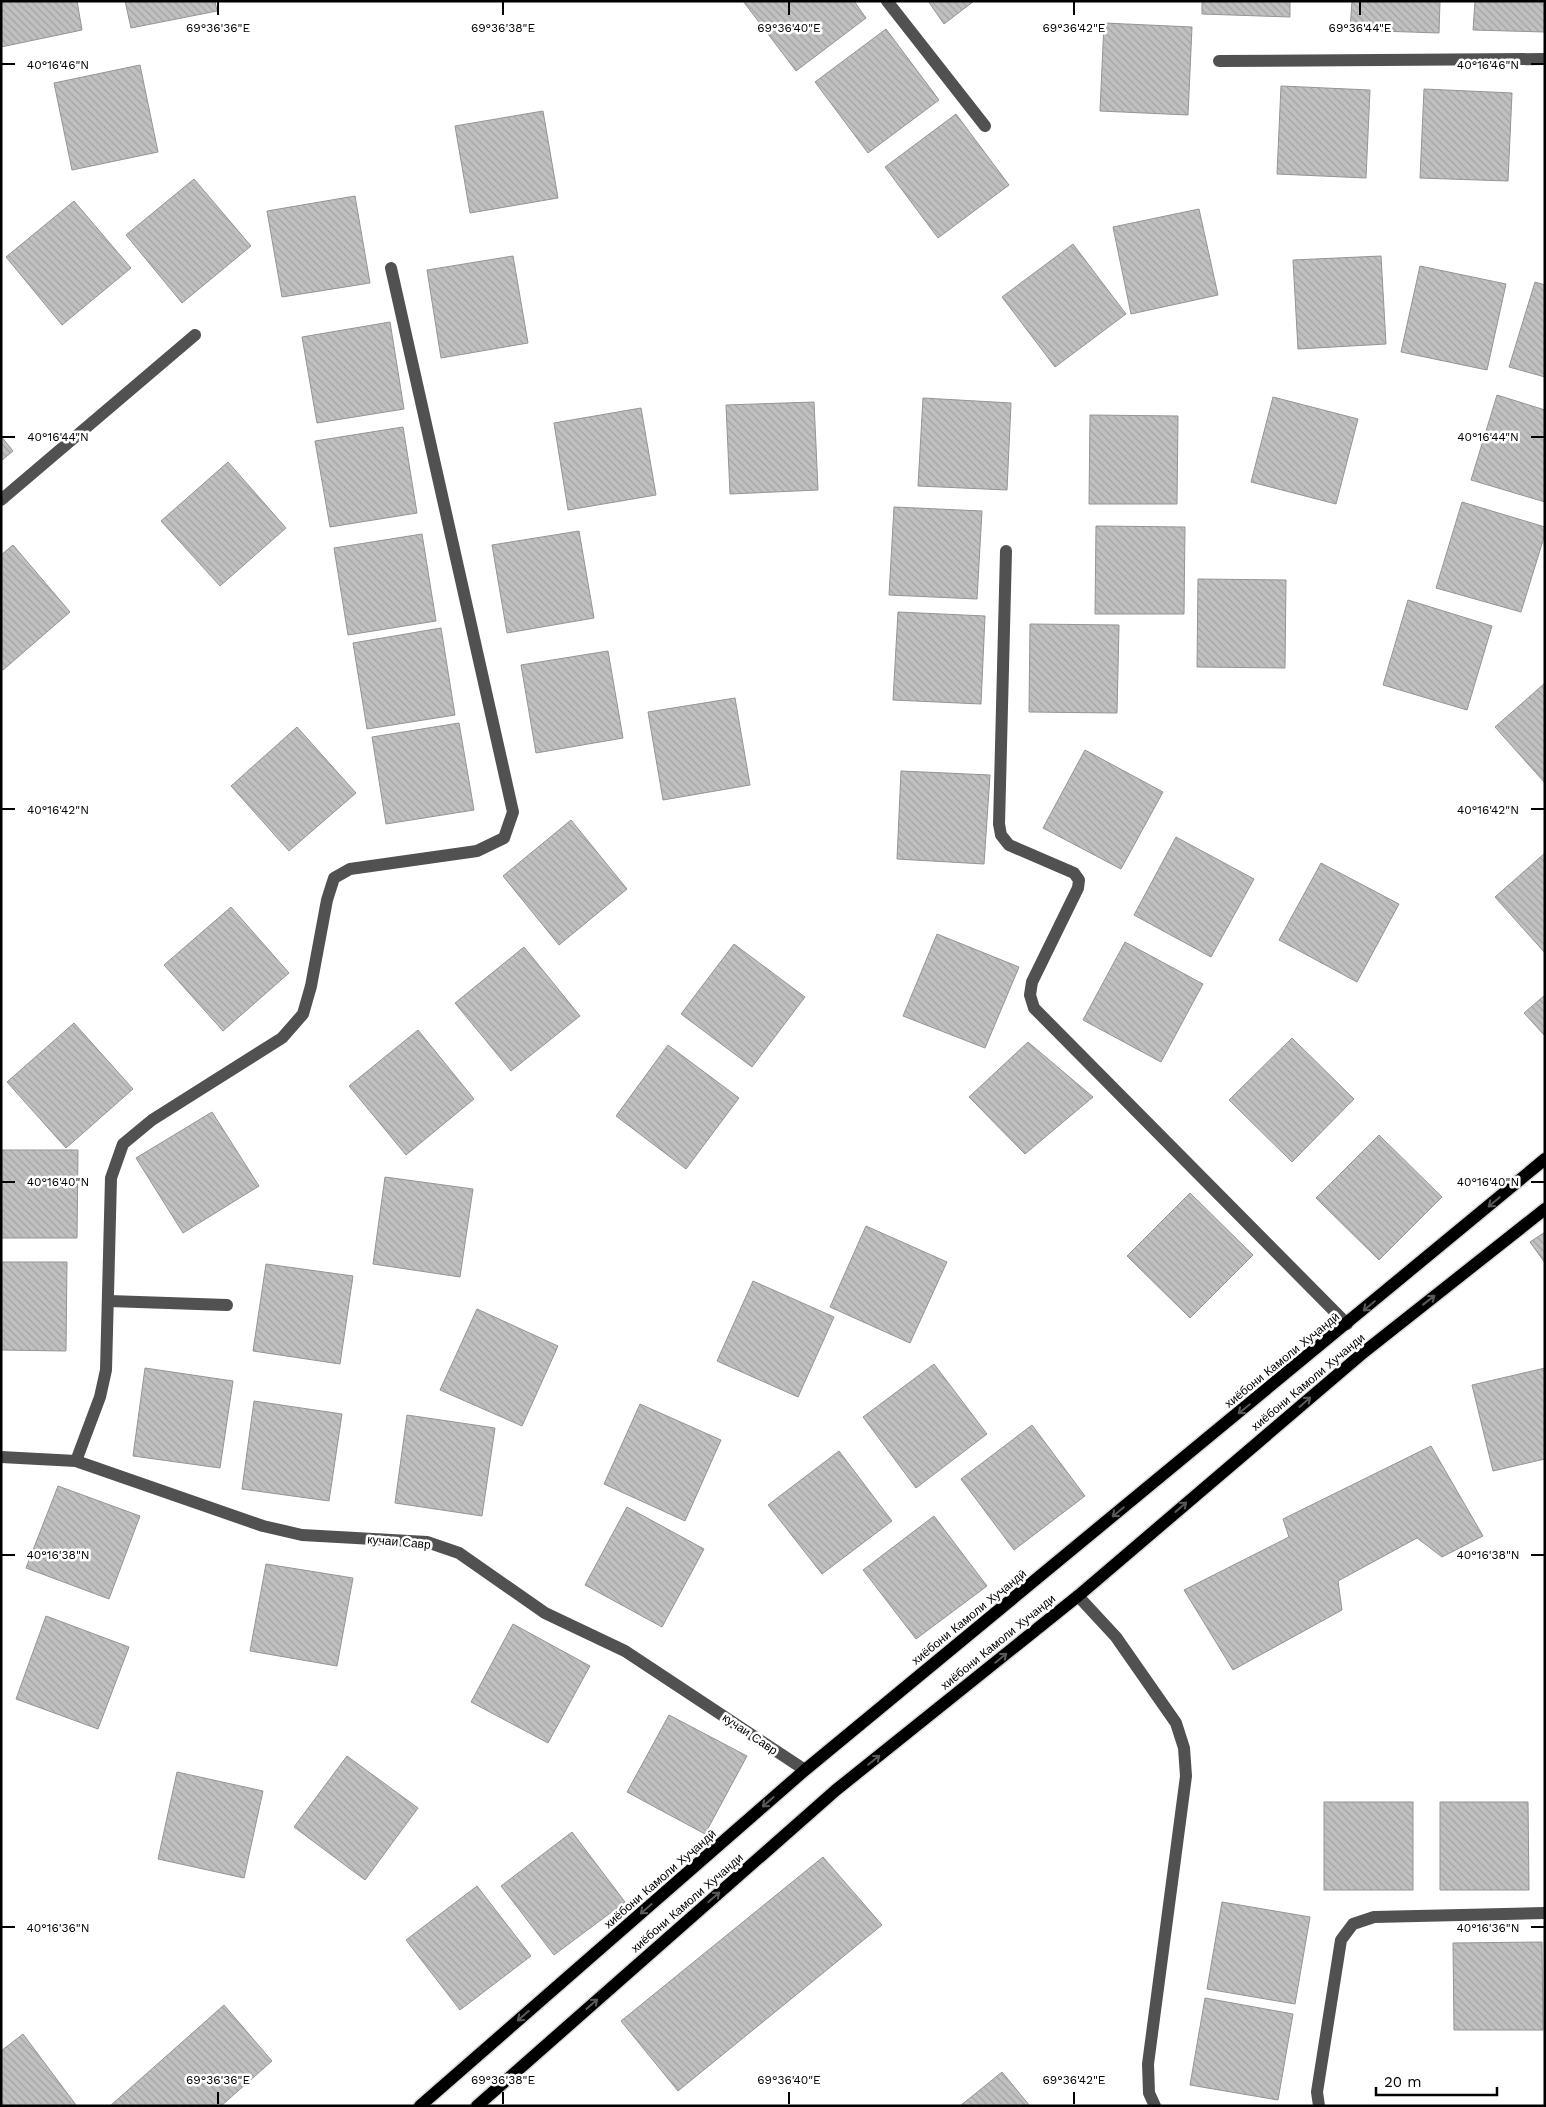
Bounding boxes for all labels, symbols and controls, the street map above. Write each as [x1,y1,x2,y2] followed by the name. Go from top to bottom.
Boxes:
[186,21,250,35] text: 69°36'36"E
[471,21,535,35] text: 69°36'38"E
[757,21,821,35] text: 69°36'40"E
[1042,21,1106,35] text: 69°36'42"E
[1329,21,1392,35] text: 69°36'44"E
[27,58,89,72] text: 40°16'46"N
[1457,58,1519,72] text: 40°16'46"N
[27,430,89,444] text: 40°16'44"N
[1457,430,1519,444] text: 40°16'44"N
[27,803,89,817] text: 40°16'42"N
[1457,803,1519,817] text: 40°16'42"N
[27,1175,89,1189] text: 40°16'40"N
[1457,1175,1519,1189] text: 40°16'40"N
[1488,1196,1501,1207] one-way arrow
[1423,1295,1436,1306] one-way arrow
[1363,1300,1376,1311] one-way arrow
[1222,1309,1342,1411] street label: хиёбони Камоли Хуҷандӣ
[1249,1331,1367,1433] street label: хиёбони Камоли Хучанди
[1298,1396,1311,1407] one-way arrow
[1237,1404,1250,1415] one-way arrow
[1175,1502,1188,1513] one-way arrow
[1112,1507,1125,1518] one-way arrow
[367,1532,432,1552] street label: кучаи Савр
[26,1548,90,1562] text: 40°16'38"N
[1456,1548,1520,1562] text: 40°16'38"N
[909,1566,1029,1668] street label: хиёбони Камоли Хуҷандӣ
[938,1591,1058,1693] street label: хиёбони Камоли Хучанди
[994,1652,1007,1663] one-way arrow
[720,1710,781,1758] street label: кучаи Савр
[867,1754,880,1765] one-way arrow
[762,1796,775,1808] one-way arrow
[601,1827,719,1931] street label: хиёбони Камоли Хуҷандӣ
[628,1851,746,1955] street label: хиёбони Камоли Хучанди
[708,1891,721,1903] one-way arrow
[639,1903,652,1915] one-way arrow
[26,1921,90,1935] text: 40°16'36"N
[1456,1921,1520,1935] text: 40°16'36"N
[586,1999,599,2010] one-way arrow
[517,2010,530,2021] one-way arrow
[1376,2064,1497,2096] scale bar
[186,2073,250,2087] text: 69°36'36"E
[471,2073,535,2087] text: 69°36'38"E
[757,2073,821,2087] text: 69°36'40"E
[1042,2073,1106,2087] text: 69°36'42"E
[1384,2073,1422,2091] text: 20 m

